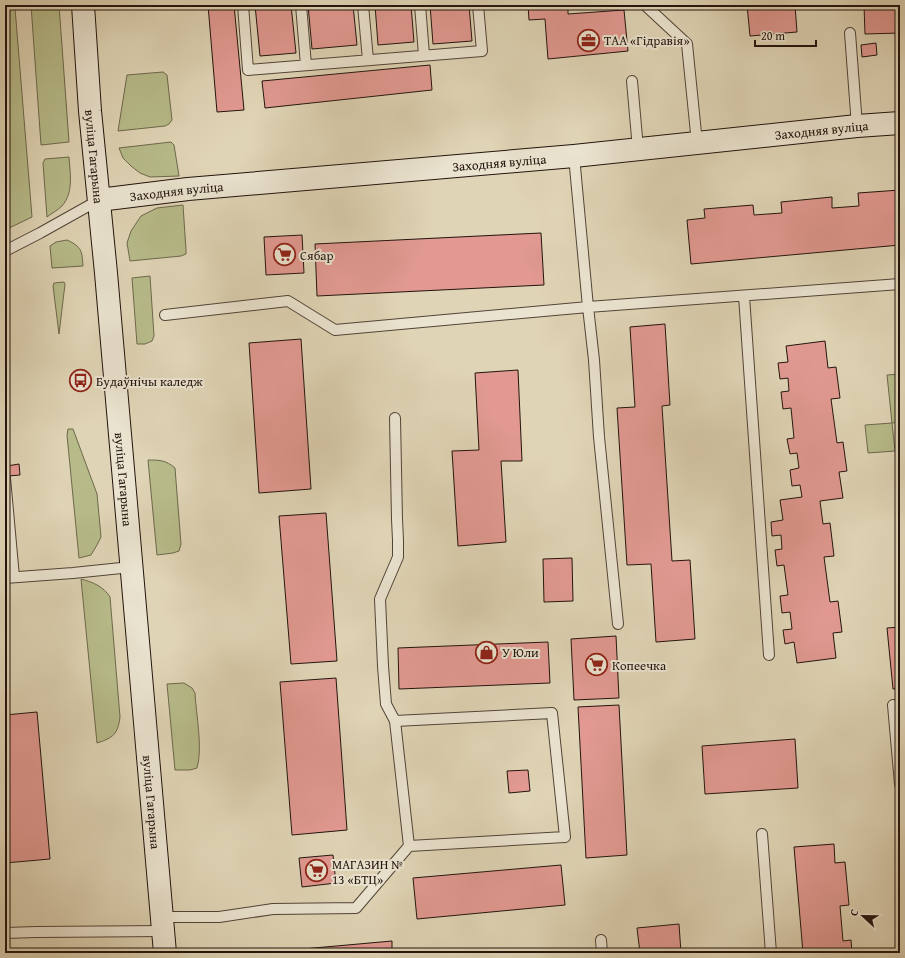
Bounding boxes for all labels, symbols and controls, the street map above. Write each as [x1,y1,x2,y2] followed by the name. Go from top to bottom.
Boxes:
[755,22,816,48] scale bar
[576,27,602,53] office icon: ТАА «Гідравія»
[761,27,785,44] text: 20 m
[604,31,690,50] place label: ТАА «Гідравія»
[80,109,108,205] street label: вуліца Гагарына
[774,116,870,145] street label: Заходняя вуліца
[451,149,548,176] street label: Заходняя вуліца
[129,177,225,206] street label: Заходняя вуліца
[271,242,297,268] supermarket icon: Сябар
[300,246,334,265] place label: Сябар
[68,368,94,394] bus stop icon: Будаўнічы каледж
[96,372,203,391] place label: Будаўнічы каледж
[110,431,137,528] street label: вуліца Гагарына
[474,639,500,665] shop icon: У Юли
[502,643,539,662] place label: У Юли
[583,652,609,678] supermarket icon: Копеечка
[612,656,667,675] place label: Копеечка
[138,754,165,851] street label: вуліца Гагарына
[332,855,404,889] place label: МАГАЗИН № 13 «БТЦ»
[304,858,330,884] supermarket icon: МАГАЗИН № 13 «БТЦ»
[843,896,883,936] north arrow
[845,906,862,918] text: С

